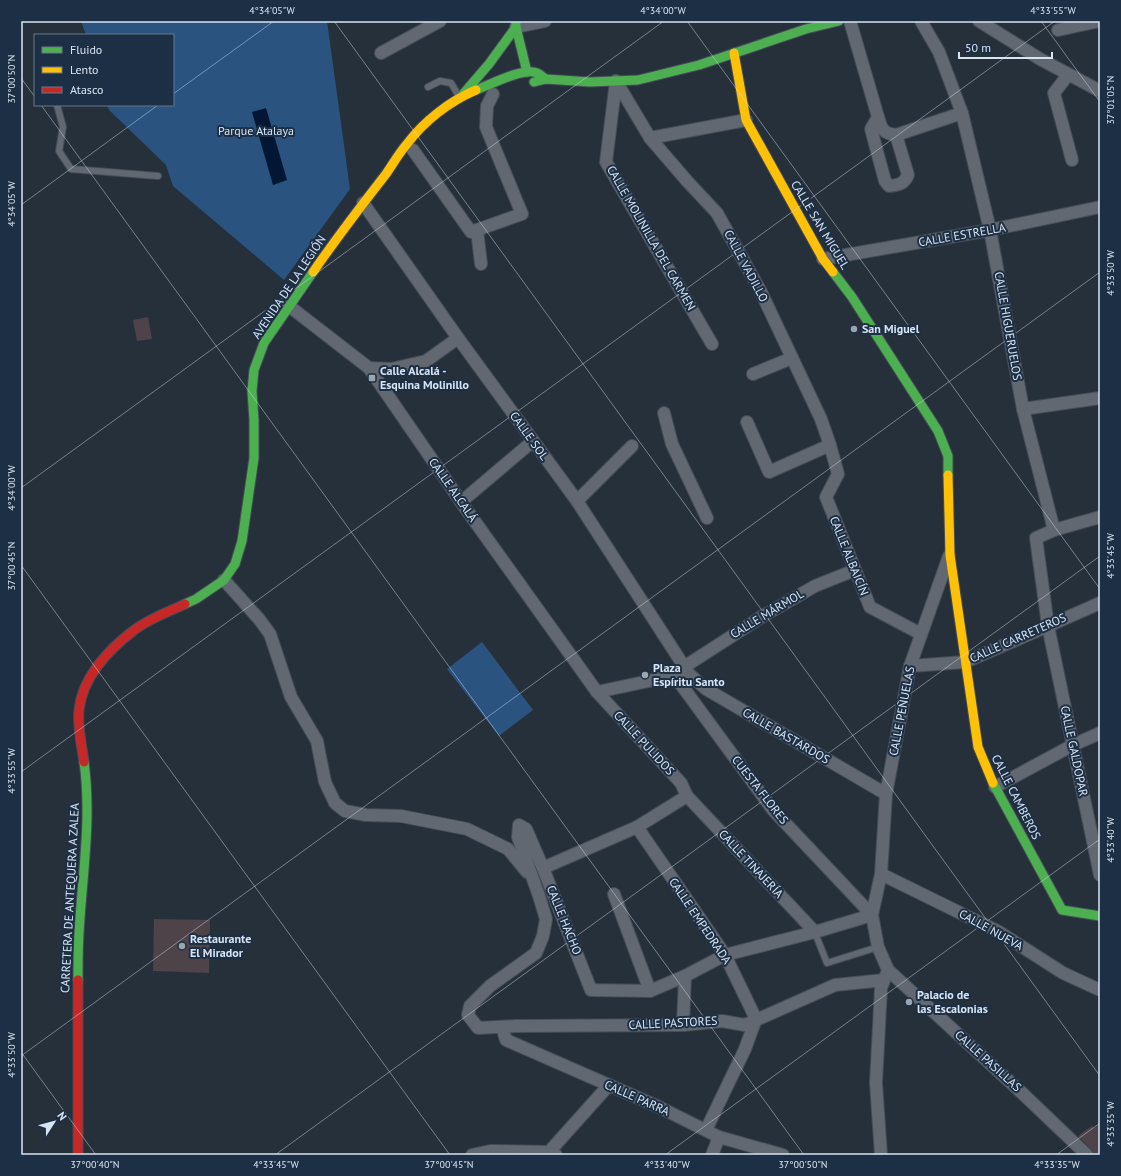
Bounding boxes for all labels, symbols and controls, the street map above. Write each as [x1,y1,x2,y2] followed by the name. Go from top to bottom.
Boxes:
[249,4,296,17] text: 4°34'05"W
[640,4,687,17] text: 4°34'00"W
[1030,4,1077,17] text: 4°33'55"W
[34,34,174,106] legend
[959,34,1052,60] scale bar
[965,40,991,55] text: 50 m
[70,42,102,57] text: Fluido
[5,54,18,104] text: 37°00'50"N
[70,62,99,77] text: Lento
[1104,75,1117,125] text: 37°01'05"N
[70,82,103,97] text: Atasco
[218,123,294,138] park label: Parque Atalaya
[604,163,699,313] street label: CALLE MOLINILLA DEL CARMEN
[788,178,853,272] street label: CALLE SAN MIGUEL
[5,180,18,227] text: 4°34'05"W
[917,219,1007,250] street label: CALLE ESTRELLA
[721,227,772,304] street label: CALLE VADILLO
[248,232,329,341] street label: AVENIDA DE LA LEGIÓN
[1104,249,1117,296] text: 4°33'50"W
[992,270,1025,381] street label: CALLE HIGUERUELOS
[862,321,920,336] place label: San Miguel
[849,324,859,334] marker: San Miguel
[380,363,470,392] place label: Calle Alcalá - Esquina Molinillo
[367,373,377,383] marker: Calle Alcalá - Esquina Molinillo
[507,408,552,463] street label: CALLE SOL
[426,455,481,525] street label: CALLE ALCALÁ
[5,464,18,511] text: 4°34'00"W
[827,514,872,598] street label: CALLE ALBAICÍN
[1104,532,1117,579] text: 4°33'45"W
[5,541,18,591] text: 37°00'45"N
[727,586,806,641] street label: CALLE MÁRMOL
[967,610,1068,666] street label: CALLE CARRETEROS
[653,660,725,689] place label: Plaza Espíritu Santo
[885,665,918,757] street label: CALLE PEÑUELAS
[640,670,650,680] marker: Plaza Espíritu Santo
[740,704,833,767] street label: CALLE BASTARDOS
[1058,704,1091,798] street label: CALLE GALDOPAR
[611,707,678,778] street label: CALLE PULIDOS
[5,747,18,794] text: 4°33'55"W
[729,752,792,827] street label: CUESTA FLORES
[989,752,1044,842] street label: CALLE CAMBEROS
[57,803,82,993] street label: CARRETERA DE ANTEQUERA A ZALEA
[1104,816,1117,863] text: 4°33'40"W
[716,826,787,901] street label: CALLE TINAJERÍA
[666,875,735,967] street label: CALLE EMPEDRADA
[544,883,585,957] street label: CALLE HACHO
[956,906,1026,953] street label: CALLE NUEVA
[190,931,251,960] place label: Restaurante El Mirador
[177,941,187,951] marker: Restaurante El Mirador
[917,987,988,1016] place label: Palacio de las Escalonias
[904,997,914,1007] marker: Palacio de las Escalonias
[628,1013,718,1032] street label: CALLE PASTORES
[952,1027,1025,1094] street label: CALLE PASILLAS
[5,1031,18,1078] text: 4°33'50"W
[602,1077,672,1119] street label: CALLE PARRA
[1104,1100,1117,1147] text: 4°33'35"W
[34,1102,74,1142] north arrow
[54,1109,70,1123] text: N
[70,1158,120,1171] text: 37°00'40"N
[253,1158,300,1171] text: 4°33'45"W
[424,1158,474,1171] text: 37°00'45"N
[644,1158,691,1171] text: 4°33'40"W
[778,1158,828,1171] text: 37°00'50"N
[1034,1158,1081,1171] text: 4°33'35"W

